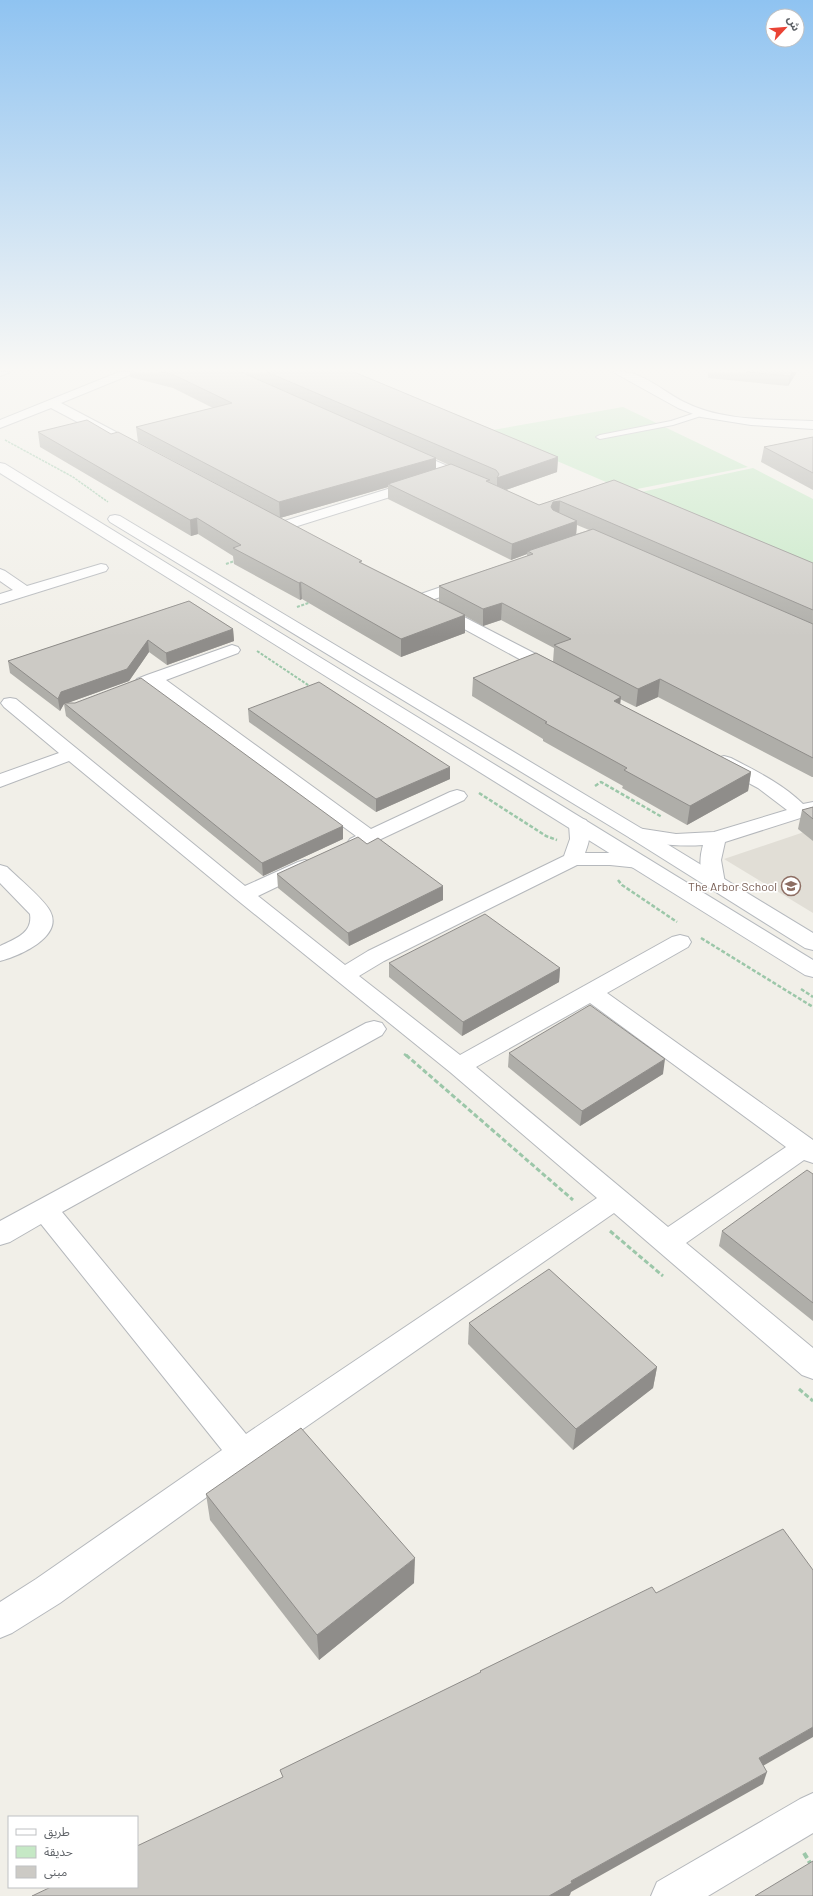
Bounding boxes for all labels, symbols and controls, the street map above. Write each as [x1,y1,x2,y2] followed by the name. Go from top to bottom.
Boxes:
[765,8,805,48] north arrow
[784,14,804,33] text: ش
[780,875,802,897] school or university icon: The Arbor School
[688,879,777,893] place label: The Arbor School
[8,1816,138,1888] legend
[44,1824,70,1840] text: طريق
[44,1844,73,1859] text: حديقة
[44,1864,67,1879] text: مبنى

